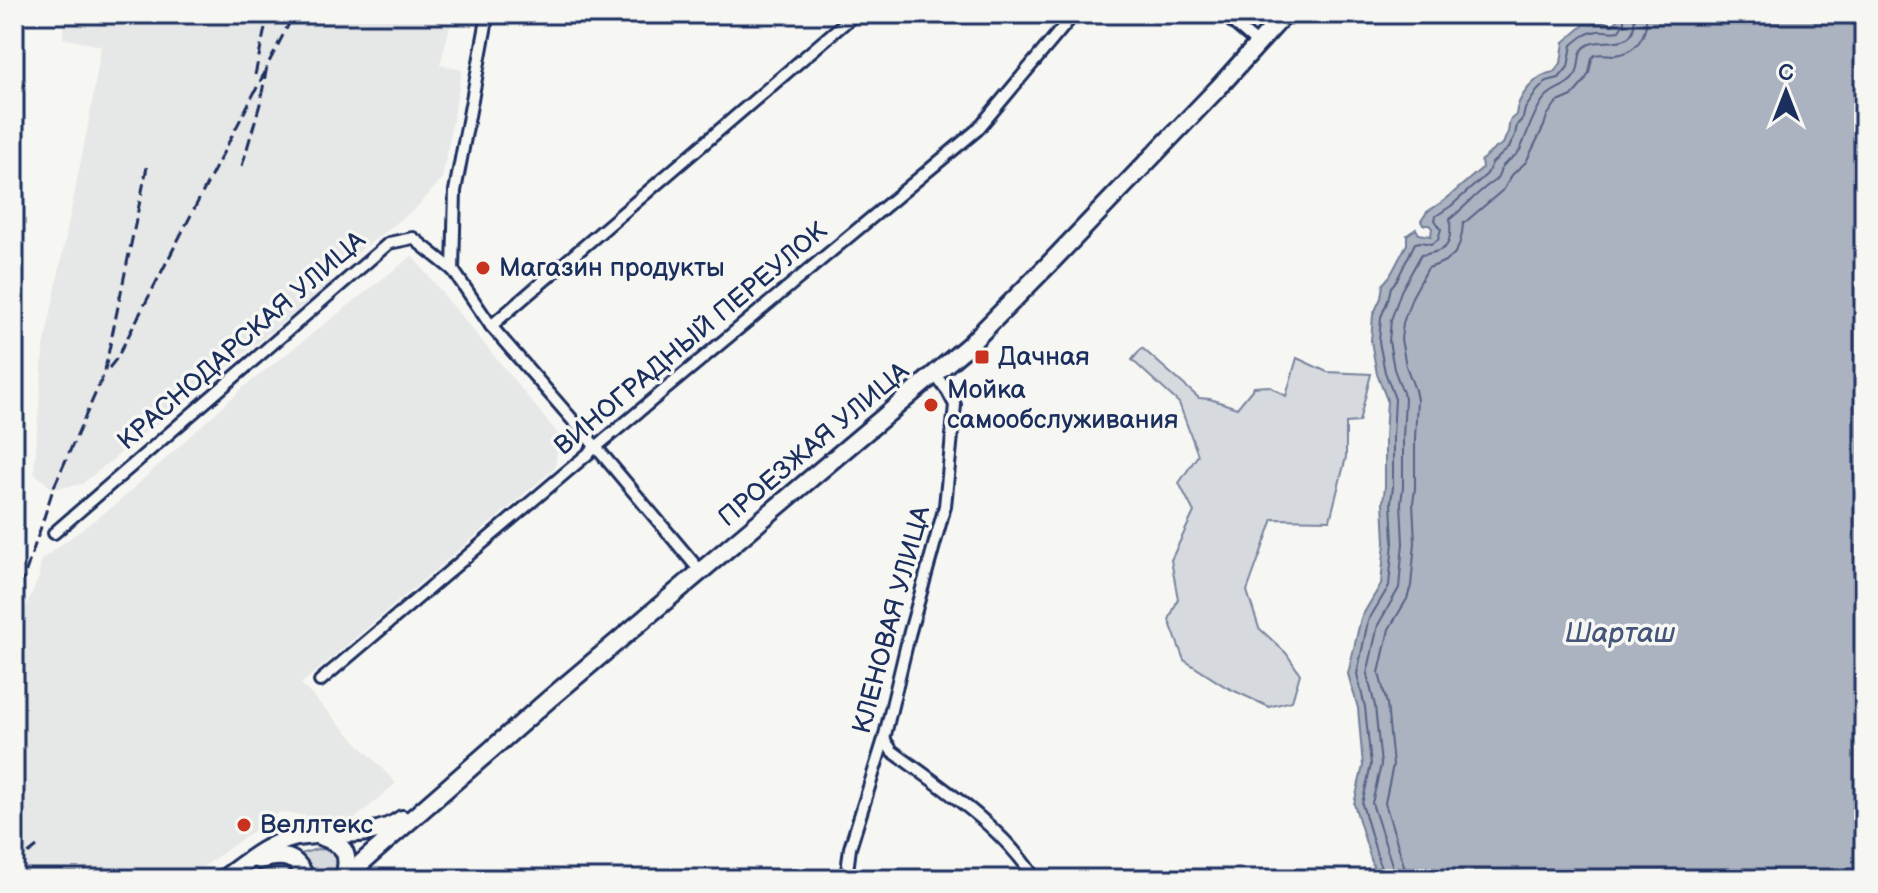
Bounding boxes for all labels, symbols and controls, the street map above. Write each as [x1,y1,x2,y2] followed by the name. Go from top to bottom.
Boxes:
[1746,52,1826,132] north arrow
[1778,60,1794,87] text: С
[548,216,834,462] street label: ВИНОГРАДНЫЙ ПЕРЕУЛОК
[112,225,372,457] street label: КРАСНОДАРСКАЯ УЛИЦА
[499,253,725,284] place label: Магазин продукты
[474,259,492,277] marker: Магазин продукты
[998,342,1090,373] place label: Дачная
[973,348,991,366] marker: Дачная
[713,356,916,534] street label: ПРОЕЗЖАЯ УЛИЦА
[947,375,1178,436] place label: Мойка самообслуживания
[922,396,940,414] marker: Мойка самообслуживания
[847,503,937,737] street label: КЛЕНОВАЯ УЛИЦА
[1565,617,1676,650] water label: Шарташ
[260,810,373,841] place label: Веллтекс
[235,816,253,834] marker: Веллтекс

